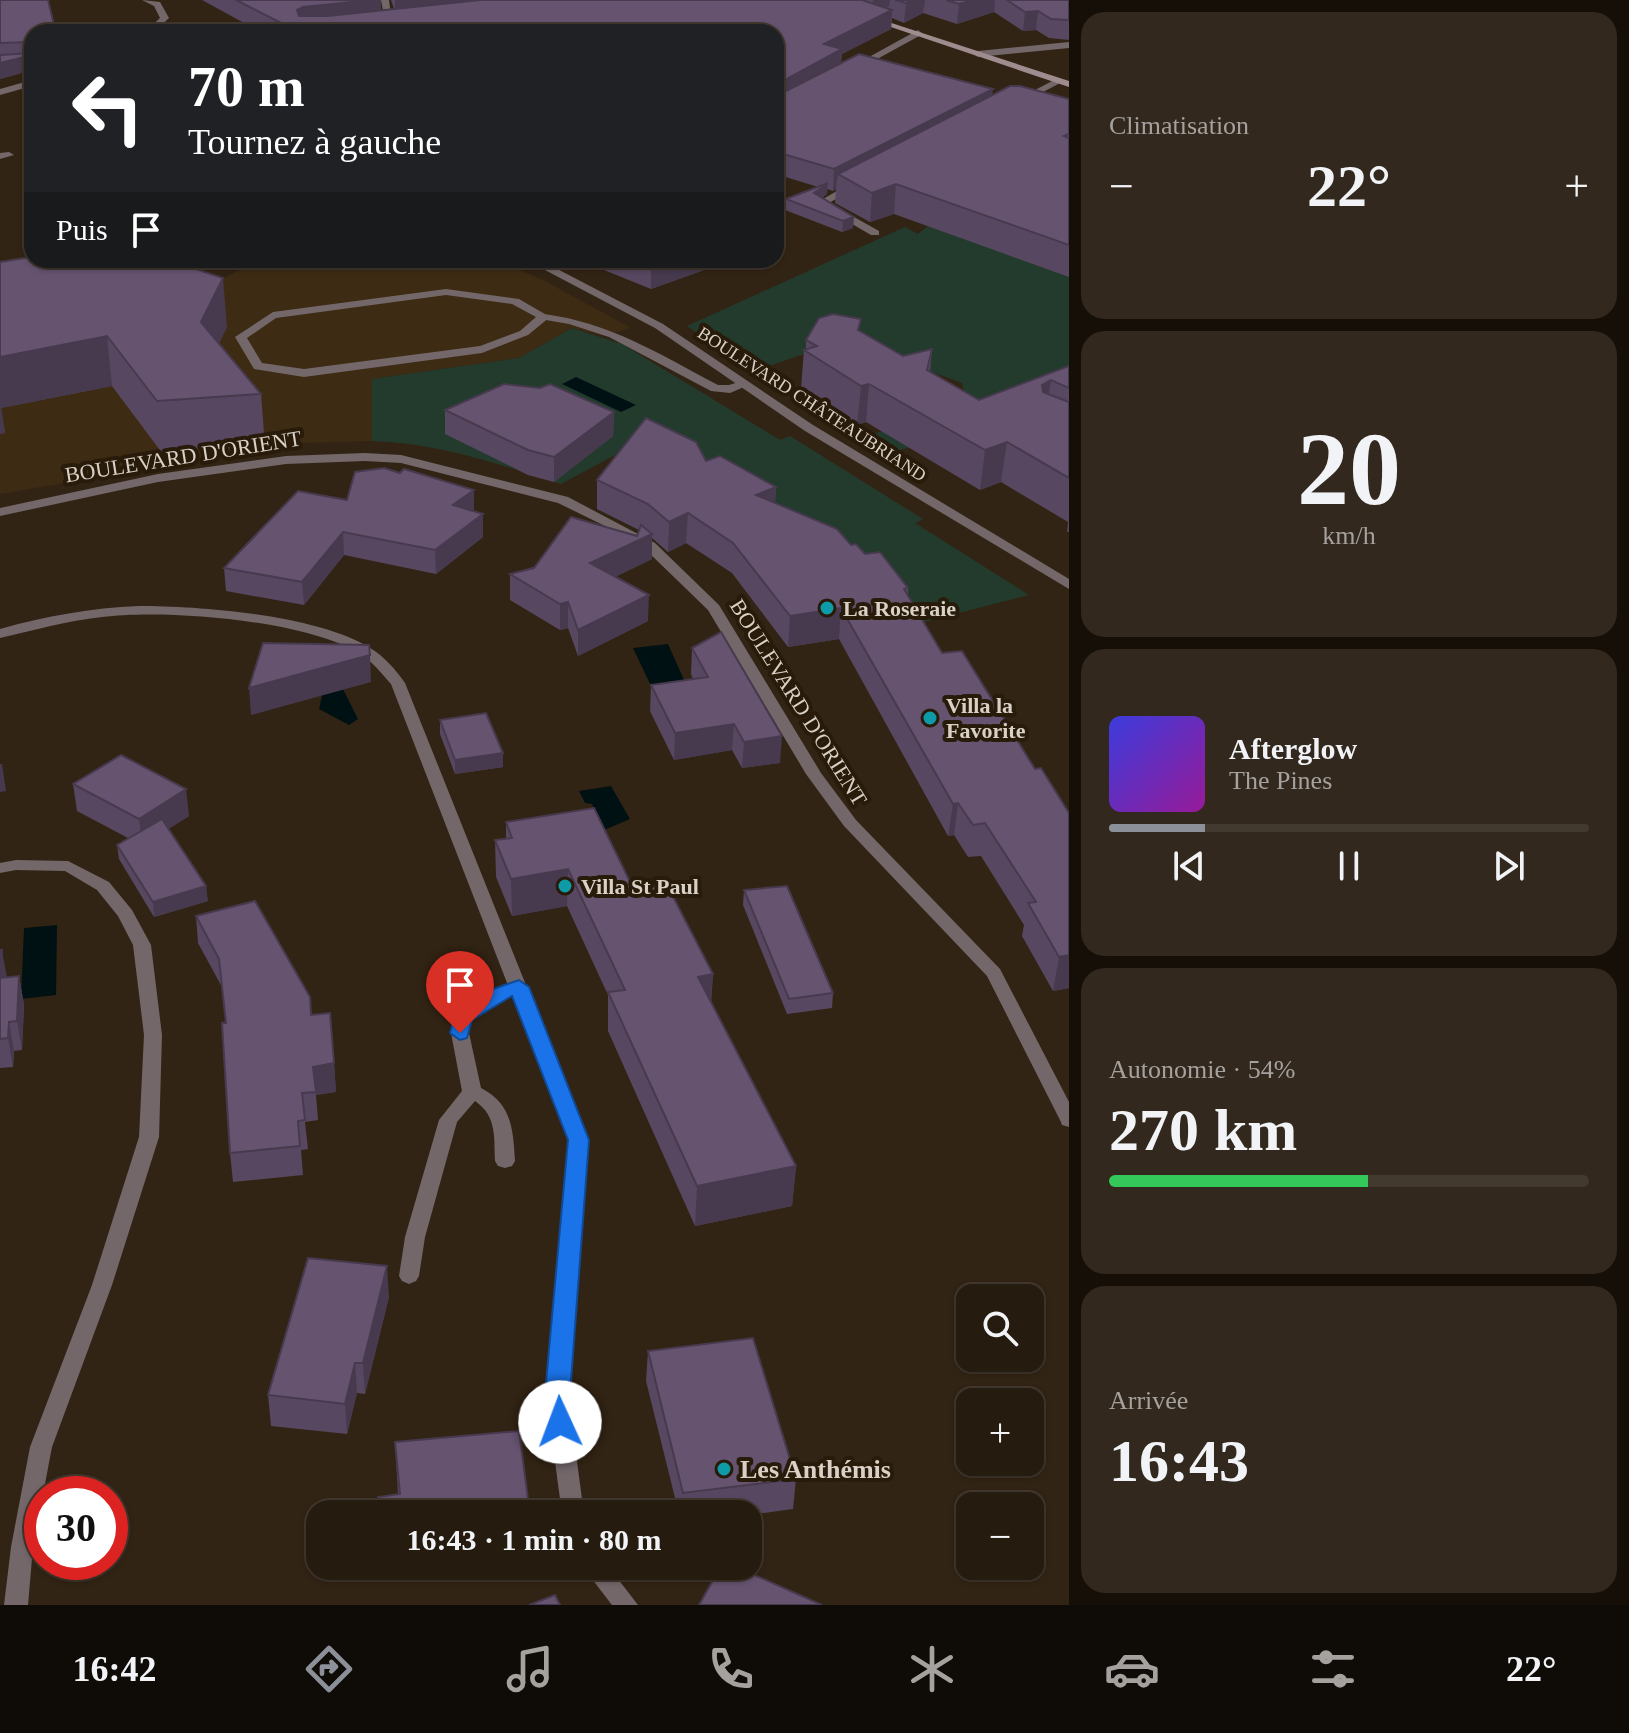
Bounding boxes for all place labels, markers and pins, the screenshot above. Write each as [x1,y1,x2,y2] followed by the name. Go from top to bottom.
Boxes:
[843,596,956,621] place label: La Roseraie
[818,599,836,617] marker: La Roseraie
[946,693,1026,743] place label: Villa la Favorite
[921,709,939,727] marker: Villa la Favorite
[581,874,699,899] place label: Villa St Paul
[556,877,574,895] marker: Villa St Paul
[426,951,494,1033] pin
[740,1455,891,1484] place label: Les Anthémis
[715,1460,733,1478] marker: Les Anthémis

